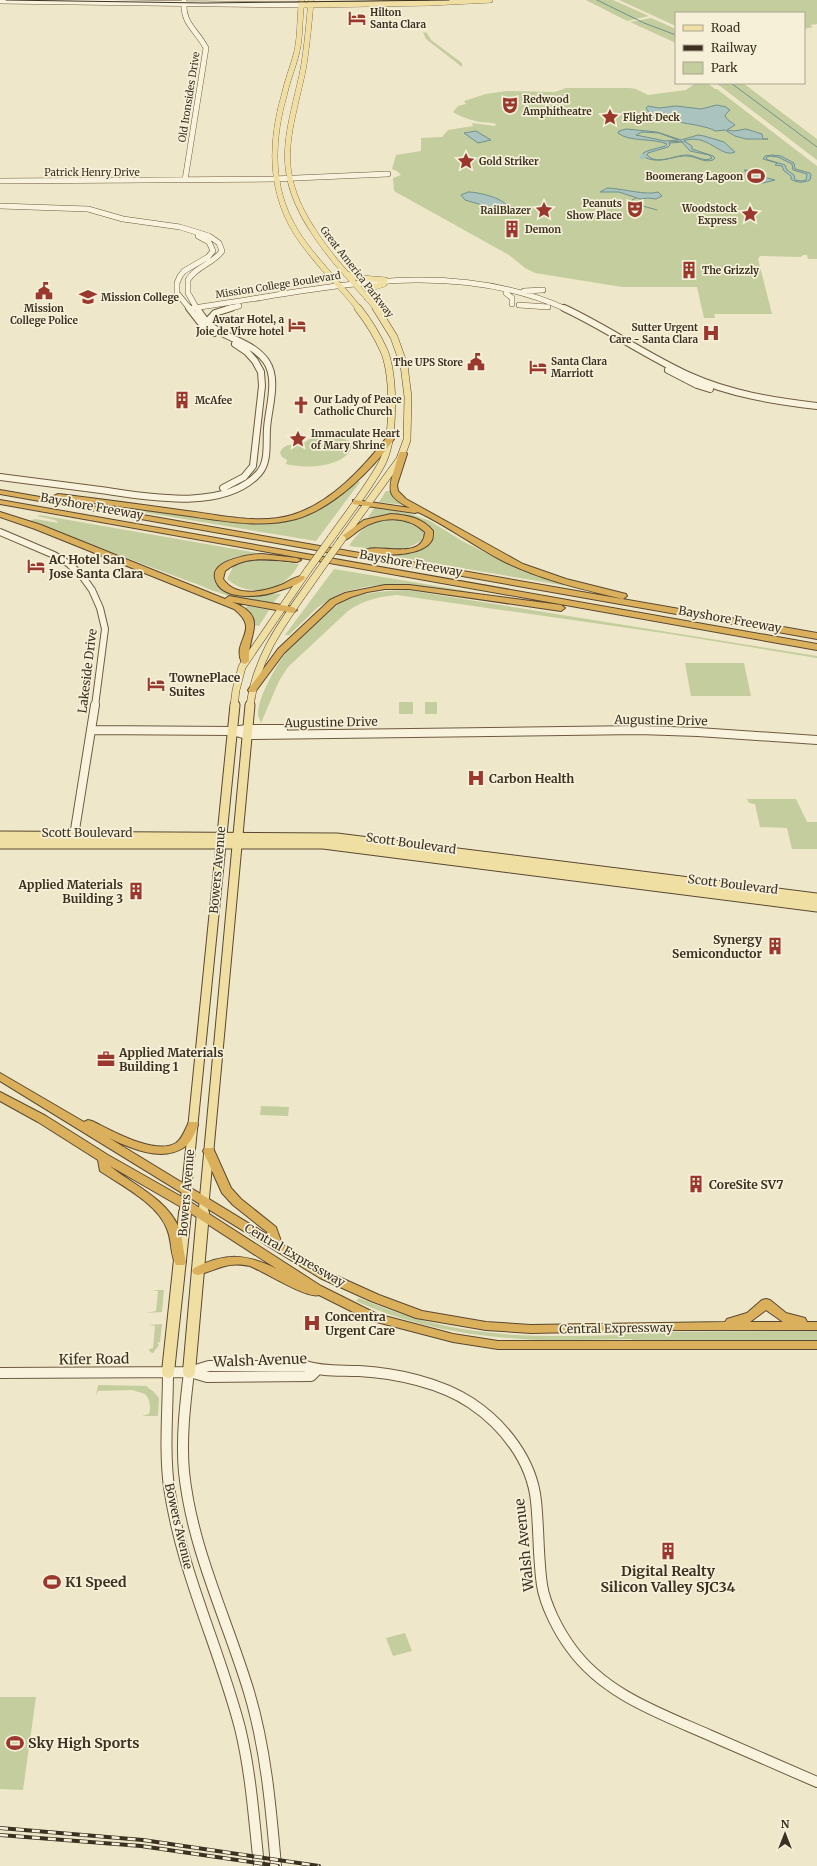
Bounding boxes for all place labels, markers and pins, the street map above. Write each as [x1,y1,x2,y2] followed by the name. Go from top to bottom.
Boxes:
[370,6,426,31] place label: Hilton Santa Clara
[347,8,367,28] hotel icon: Hilton Santa Clara
[522,93,592,118] place label: Redwood Amphitheatre
[500,95,520,115] theatre icon: Redwood Amphitheatre
[600,107,620,127] place icon: Flight Deck
[623,111,680,124] place label: Flight Deck
[456,151,476,171] place icon: Gold Striker
[479,155,539,168] place label: Gold Striker
[746,166,766,186] sports icon: Boomerang Lagoon
[645,170,743,183] place label: Boomerang Lagoon
[567,197,623,222] place label: Peanuts Show Place
[625,199,645,219] theatre icon: Peanuts Show Place
[534,200,554,220] place icon: RailBlazer
[681,202,738,227] place label: Woodstock Express
[480,204,531,217] place label: RailBlazer
[740,204,760,224] place icon: Woodstock Express
[502,219,522,239] building icon: Demon
[525,223,561,236] place label: Demon
[679,260,699,280] building icon: The Grizzly
[702,264,759,277] place label: The Grizzly
[34,281,54,301] public building icon: Mission College Police
[78,287,98,307] school or university icon: Mission College
[101,291,180,304] place label: Mission College
[10,302,78,327] place label: Mission College Police
[195,313,285,338] place label: Avatar Hotel, a Joie de Vivre hotel
[287,315,307,335] hotel icon: Avatar Hotel, a Joie de Vivre hotel
[609,321,698,346] place label: Sutter Urgent Care - Santa Clara
[701,323,721,343] hospital icon: Sutter Urgent Care - Santa Clara
[466,352,486,372] public building icon: The UPS Store
[551,355,607,380] place label: Santa Clara Marriott
[393,356,464,369] place label: The UPS Store
[528,357,548,377] hotel icon: Santa Clara Marriott
[172,390,192,410] building icon: McAfee
[314,393,402,418] place label: Our Lady of Peace Catholic Church
[195,394,233,407] place label: McAfee
[291,395,311,415] church icon: Our Lady of Peace Catholic Church
[311,427,400,452] place label: Immaculate Heart of Mary Shrine
[288,429,308,449] place icon: Immaculate Heart of Mary Shrine
[48,552,144,581] place label: AC Hotel San Jose Santa Clara
[26,556,46,576] hotel icon: AC Hotel San Jose Santa Clara
[169,670,241,699] place label: TownePlace Suites
[146,674,166,694] hotel icon: TownePlace Suites
[466,768,486,788] hospital icon: Carbon Health
[489,771,574,786] place label: Carbon Health
[18,877,123,906] place label: Applied Materials Building 3
[126,881,146,901] building icon: Applied Materials Building 3
[672,932,763,961] place label: Synergy Semiconductor
[765,936,785,956] building icon: Synergy Semiconductor
[118,1045,223,1074] place label: Applied Materials Building 1
[96,1049,116,1069] office icon: Applied Materials Building 1
[686,1174,706,1194] building icon: CoreSite SV7
[709,1177,783,1192] place label: CoreSite SV7
[325,1309,396,1338] place label: Concentra Urgent Care
[302,1313,322,1333] hospital icon: Concentra Urgent Care
[658,1541,678,1561] building icon: Digital Realty Silicon Valley SJC34
[601,1562,736,1596] place label: Digital Realty Silicon Valley SJC34
[42,1572,62,1592] sports icon: K1 Speed
[65,1573,127,1591] place label: K1 Speed
[5,1733,25,1753] sports icon: Sky High Sports
[28,1734,140,1752] place label: Sky High Sports

